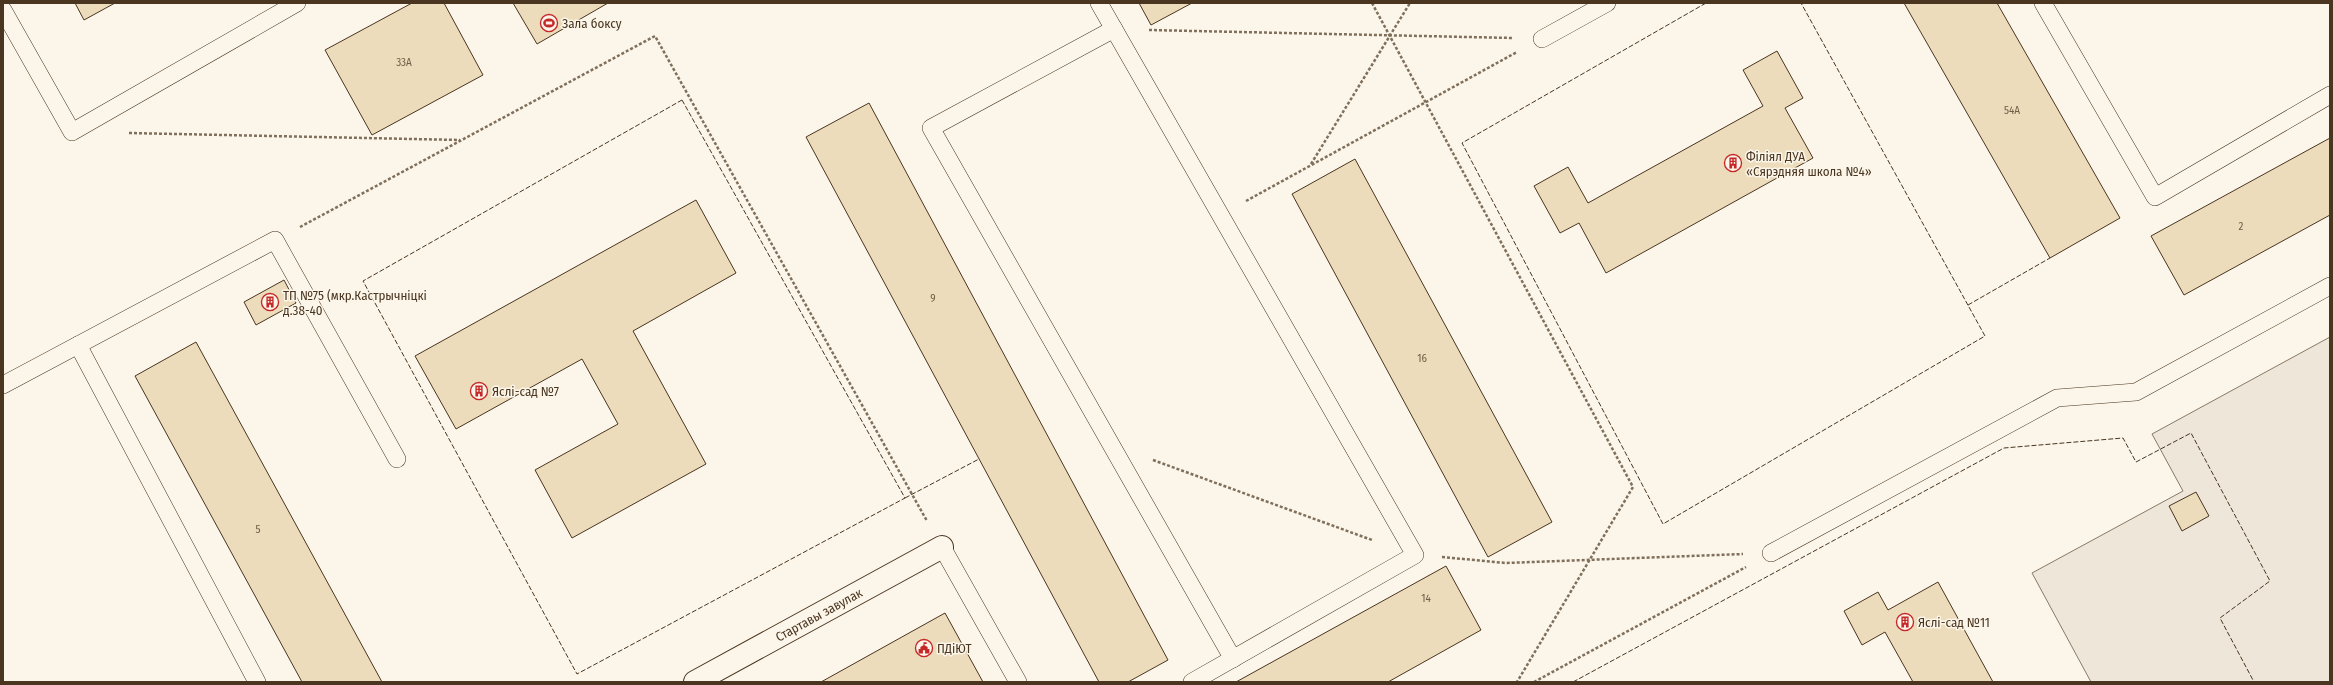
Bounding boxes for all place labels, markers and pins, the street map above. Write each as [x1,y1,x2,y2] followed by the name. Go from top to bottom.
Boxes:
[539,13,559,33] sports icon: Зала боксу
[562,16,622,31] place label: Зала боксу
[1746,149,1872,179] place label: Філіял ДУА «Сярэдняя школа №4»
[1723,153,1743,173] building icon: Філіял ДУА «Сярэдняя школа №4»
[283,288,427,318] place label: ТП №75 (мкр.Кастрычніцкі д.38-40
[260,292,280,312] building icon: ТП №75 (мкр.Кастрычніцкі д.38-40
[469,381,489,401] building icon: Яслі-сад №7
[492,384,559,399] place label: Яслі-сад №7
[1895,612,1915,632] building icon: Яслі-сад №11
[1918,615,1990,630] place label: Яслі-сад №11
[914,638,934,658] public building icon: ПДіЮТ
[937,641,972,656] place label: ПДіЮТ

